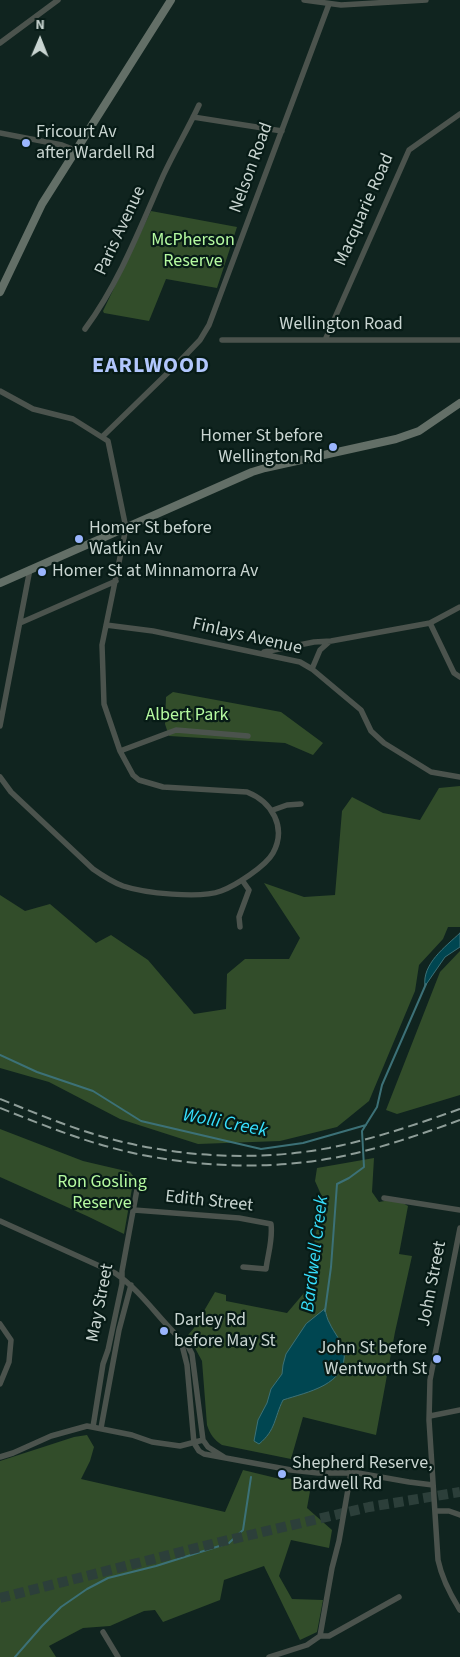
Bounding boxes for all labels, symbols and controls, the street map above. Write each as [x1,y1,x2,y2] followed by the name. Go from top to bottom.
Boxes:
[15,15,65,65] north arrow
[35,15,45,35] text: N
[226,120,278,216] street label: Nelson Road
[36,122,155,164] place label: Fricourt Av after Wardell Rd
[20,137,32,149] marker: Fricourt Av after Wardell Rd
[331,150,399,270] street label: Macquarie Road
[91,183,151,279] street label: Paris Avenue
[151,230,235,272] park label: McPherson Reserve
[279,314,403,336] street label: Wellington Road
[91,354,211,380] district label: EARLWOOD
[200,426,323,468] place label: Homer St before Wellington Rd
[327,441,339,453] marker: Homer St before Wellington Rd
[89,518,212,560] place label: Homer St before Watkin Av
[73,533,85,545] marker: Homer St before Watkin Av
[52,561,258,583] place label: Homer St at Minnamorra Av
[36,566,48,578] marker: Homer St at Minnamorra Av
[190,614,304,660] street label: Finlays Avenue
[146,705,228,727] park label: Albert Park
[181,1105,269,1143] water label: Wolli Creek
[57,1172,147,1214] park label: Ron Gosling Reserve
[164,1187,254,1217] street label: Edith Street
[298,1194,334,1314] water label: Bardwell Creek
[414,1239,452,1329] street label: John Street
[83,1262,119,1344] street label: May Street
[174,1310,276,1352] place label: Darley Rd before May St
[158,1325,170,1337] marker: Darley Rd before May St
[318,1338,427,1380] place label: John St before Wentworth St
[431,1353,443,1365] marker: John St before Wentworth St
[292,1453,433,1496] place label: Shepherd Reserve, Bardwell Rd
[276,1468,288,1480] marker: Shepherd Reserve, Bardwell Rd

